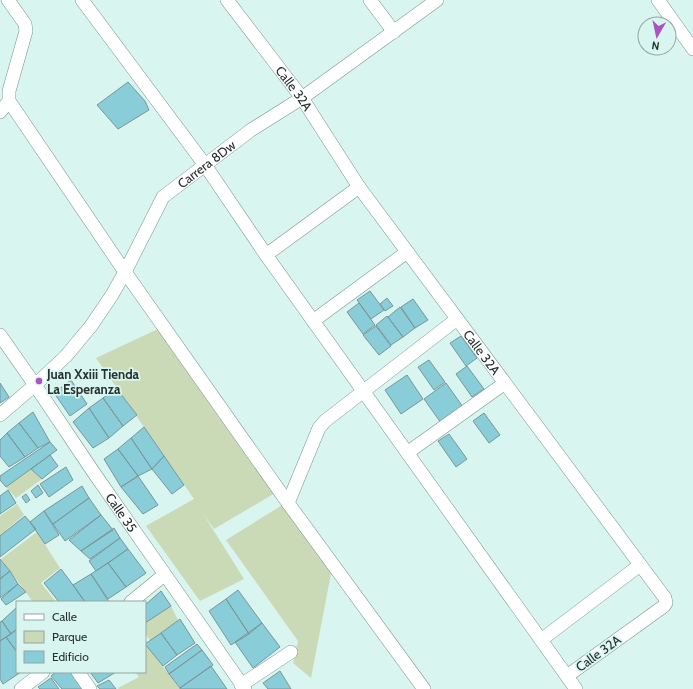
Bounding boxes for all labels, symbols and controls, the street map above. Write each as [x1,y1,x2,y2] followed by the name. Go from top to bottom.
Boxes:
[637,16,677,56] north arrow
[650,38,660,53] text: N
[272,63,316,114] street label: Calle 32A
[174,136,239,191] street label: Carrera 8Dw
[460,327,504,378] street label: Calle 32A
[46,366,140,397] place label: Juan Xxiii Tienda La Esperanza
[34,376,44,386] marker: Juan Xxiii Tienda La Esperanza
[102,490,141,535] street label: Calle 35
[16,601,146,673] legend
[52,609,77,624] text: Calle
[52,629,87,644] text: Parque
[572,631,624,675] street label: Calle 32A
[52,649,89,664] text: Edificio

